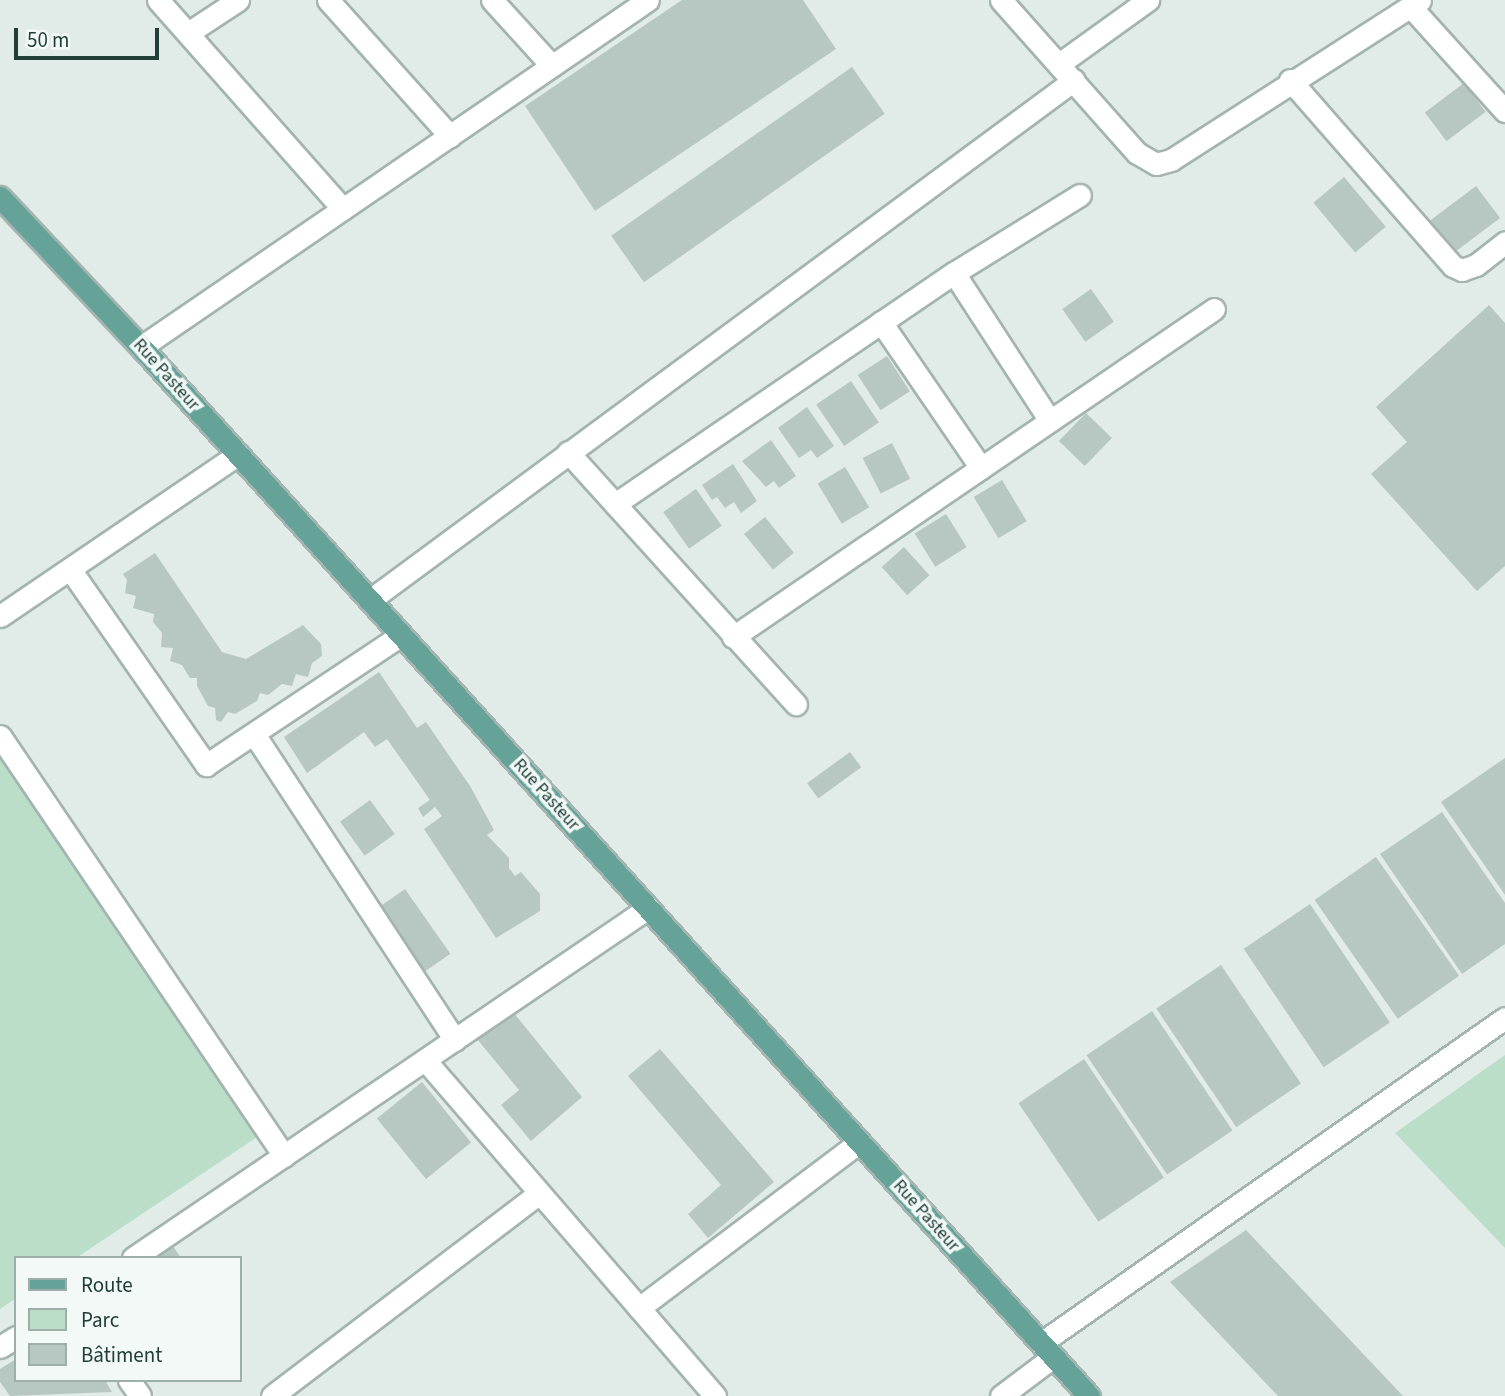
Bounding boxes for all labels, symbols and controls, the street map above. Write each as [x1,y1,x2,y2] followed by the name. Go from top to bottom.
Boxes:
[18,14,163,58] scale bar
[27,25,69,55] text: 50 m
[128,335,204,415] street label: Rue Pasteur
[508,755,584,835] street label: Rue Pasteur
[888,1176,964,1256] street label: Rue Pasteur
[14,1256,242,1382] legend
[81,1270,133,1300] text: Route
[81,1305,119,1335] text: Parc
[81,1340,162,1370] text: Bâtiment

